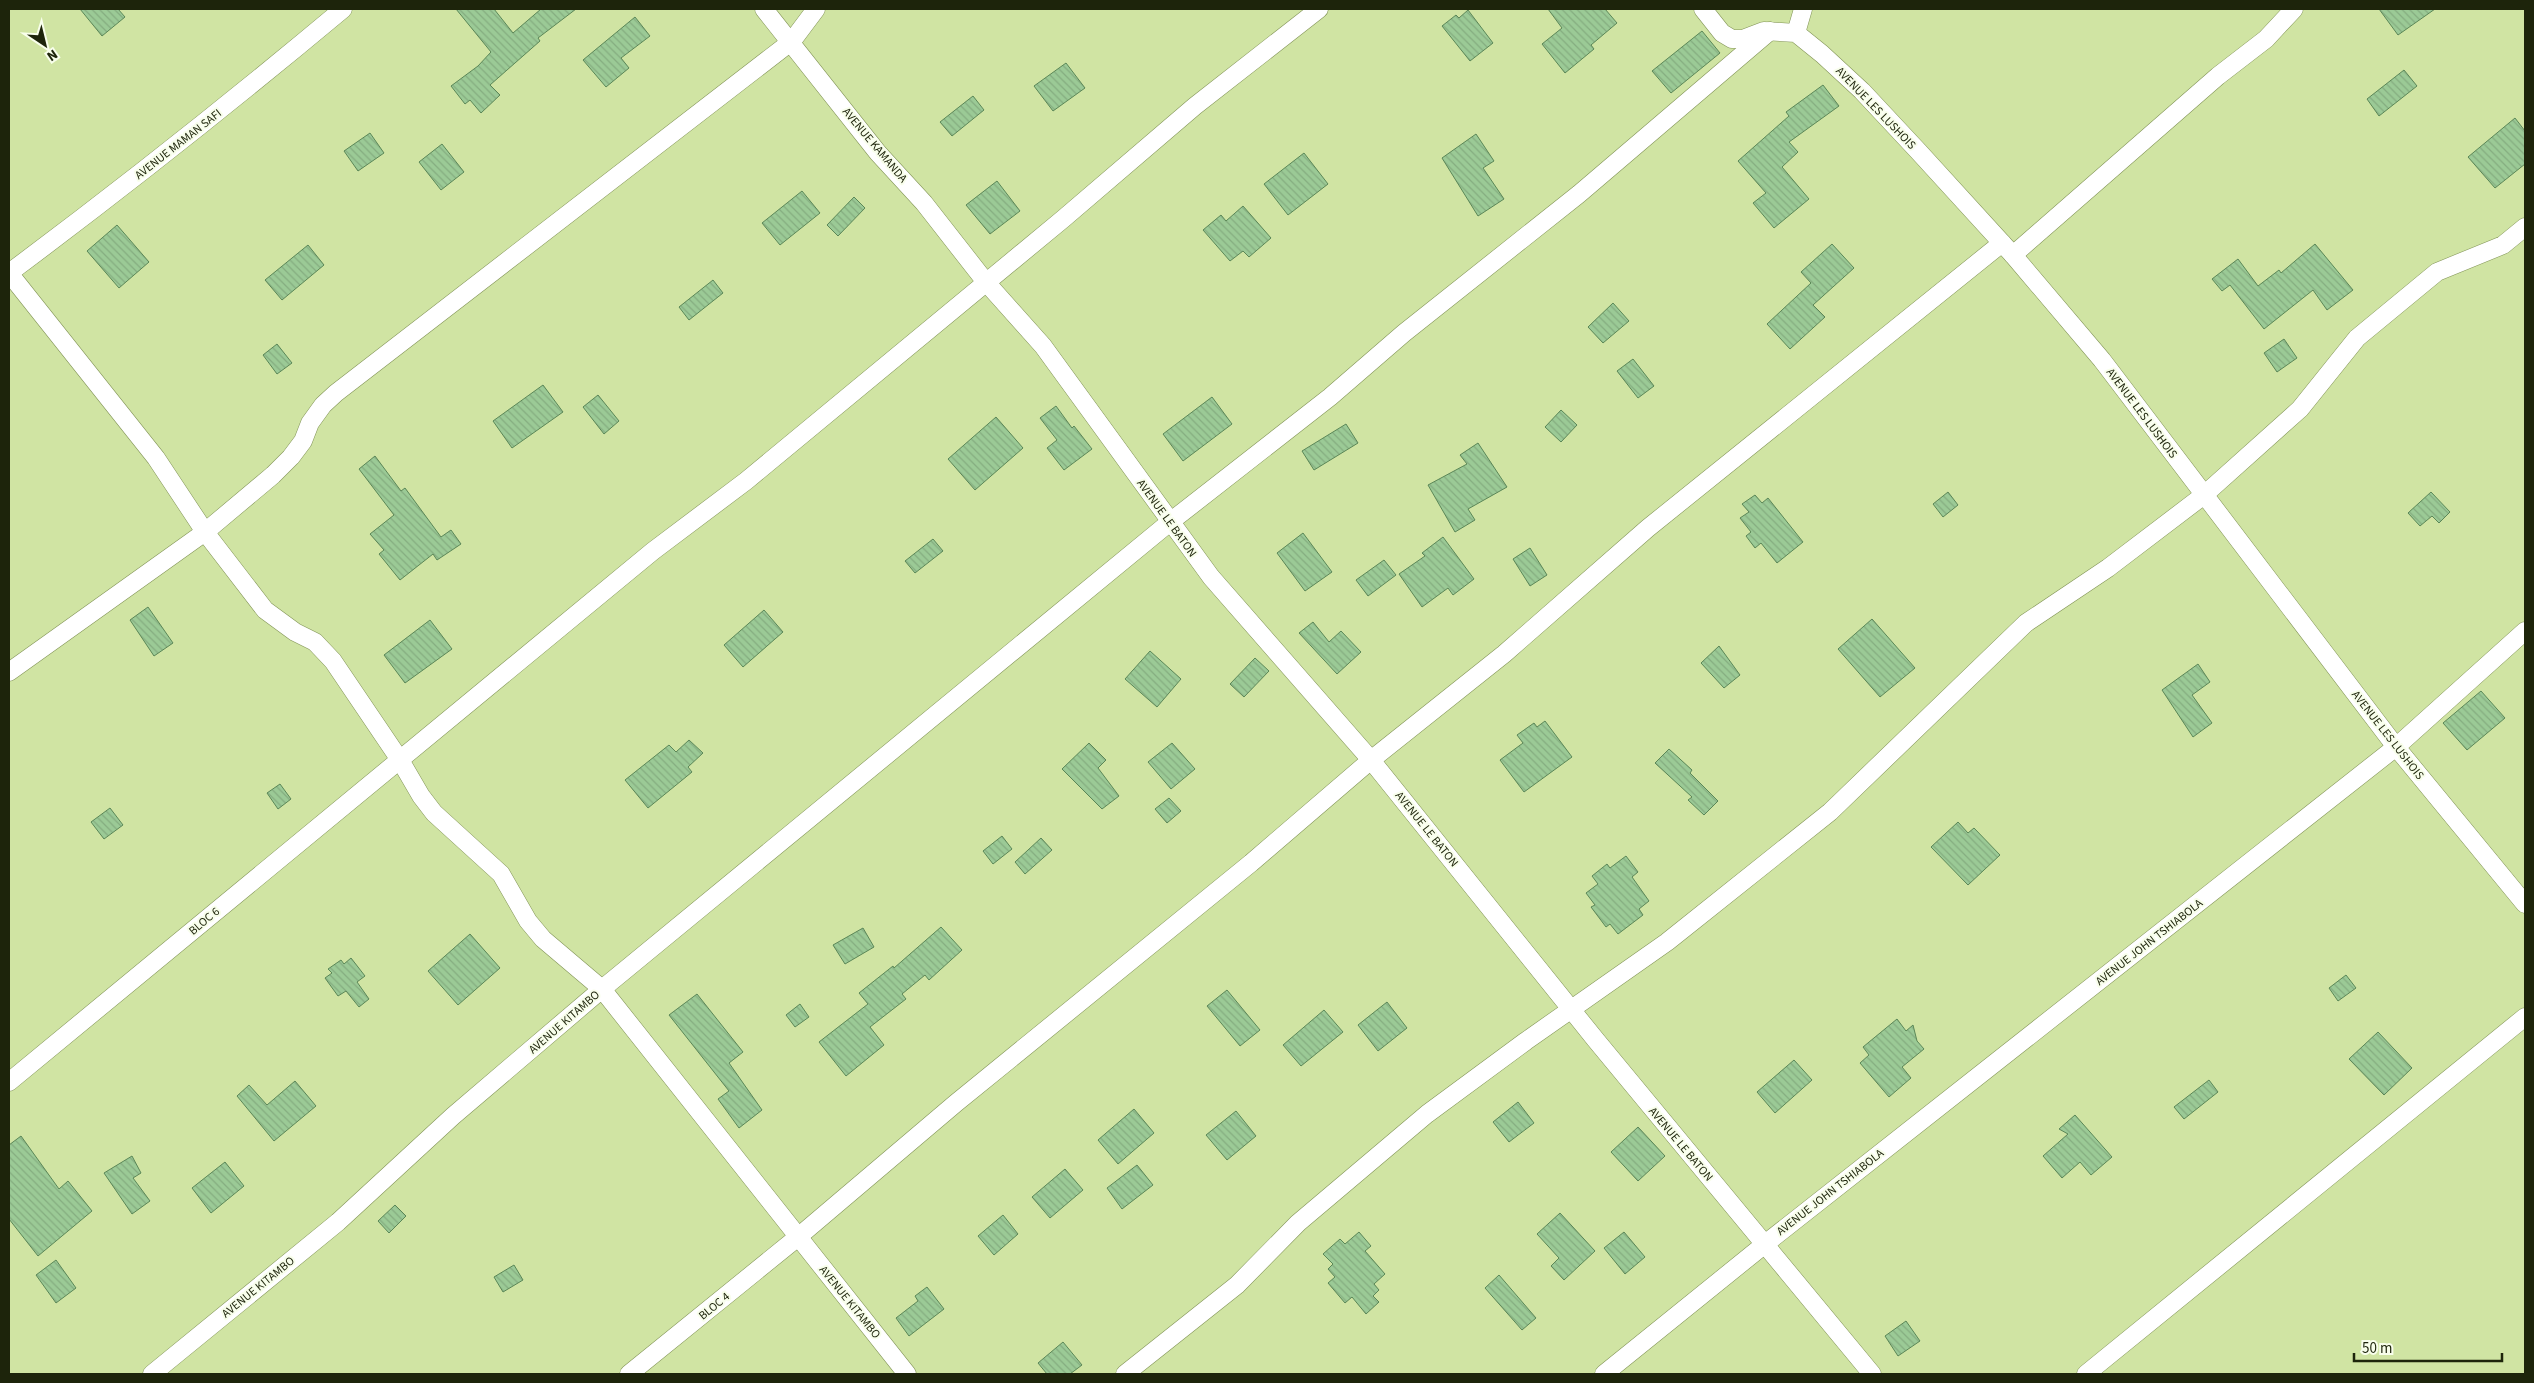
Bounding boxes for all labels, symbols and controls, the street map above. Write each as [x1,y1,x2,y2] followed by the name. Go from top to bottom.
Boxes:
[20,20,70,70] north arrow
[42,44,61,66] text: N
[1832,63,1920,153] street label: AVENUE LES LUSHOIS
[838,104,911,187] street label: AVENUE KAMANDA
[131,105,225,184] street label: AVENUE MAMAN SAFI
[2102,365,2181,462] street label: AVENUE LES LUSHOIS
[1133,476,1201,561] street label: AVENUE LE BATON
[2347,687,2428,783] street label: AVENUE LES LUSHOIS
[1391,788,1462,871] street label: AVENUE LE BATON
[2092,895,2207,990] street label: AVENUE JOHN TSHIABOLA
[185,903,224,939] street label: BLOC 6
[525,987,604,1058] street label: AVENUE KITAMBO
[1644,1103,1717,1185] street label: AVENUE LE BATON
[1773,1145,1888,1240] street label: AVENUE JOHN TSHIABOLA
[218,1253,298,1322] street label: AVENUE KITAMBO
[815,1262,884,1342] street label: AVENUE KITAMBO
[695,1289,734,1324] street label: BLOC 4
[2354,1330,2502,1362] scale bar
[2362,1338,2392,1359] text: 50 m

